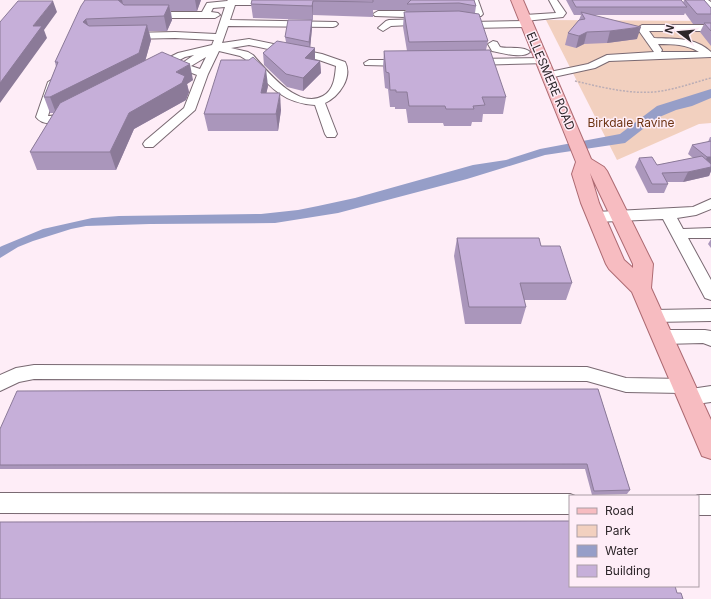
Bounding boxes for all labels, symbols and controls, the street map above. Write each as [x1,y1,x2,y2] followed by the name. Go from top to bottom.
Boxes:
[659,12,699,52] north arrow
[662,23,677,35] text: N
[523,30,579,132] street label: ELLESMERE ROAD
[587,115,675,130] park label: Birkdale Ravine
[569,495,699,587] legend
[605,503,634,518] text: Road
[605,523,631,538] text: Park
[605,543,639,558] text: Water
[605,563,650,578] text: Building

